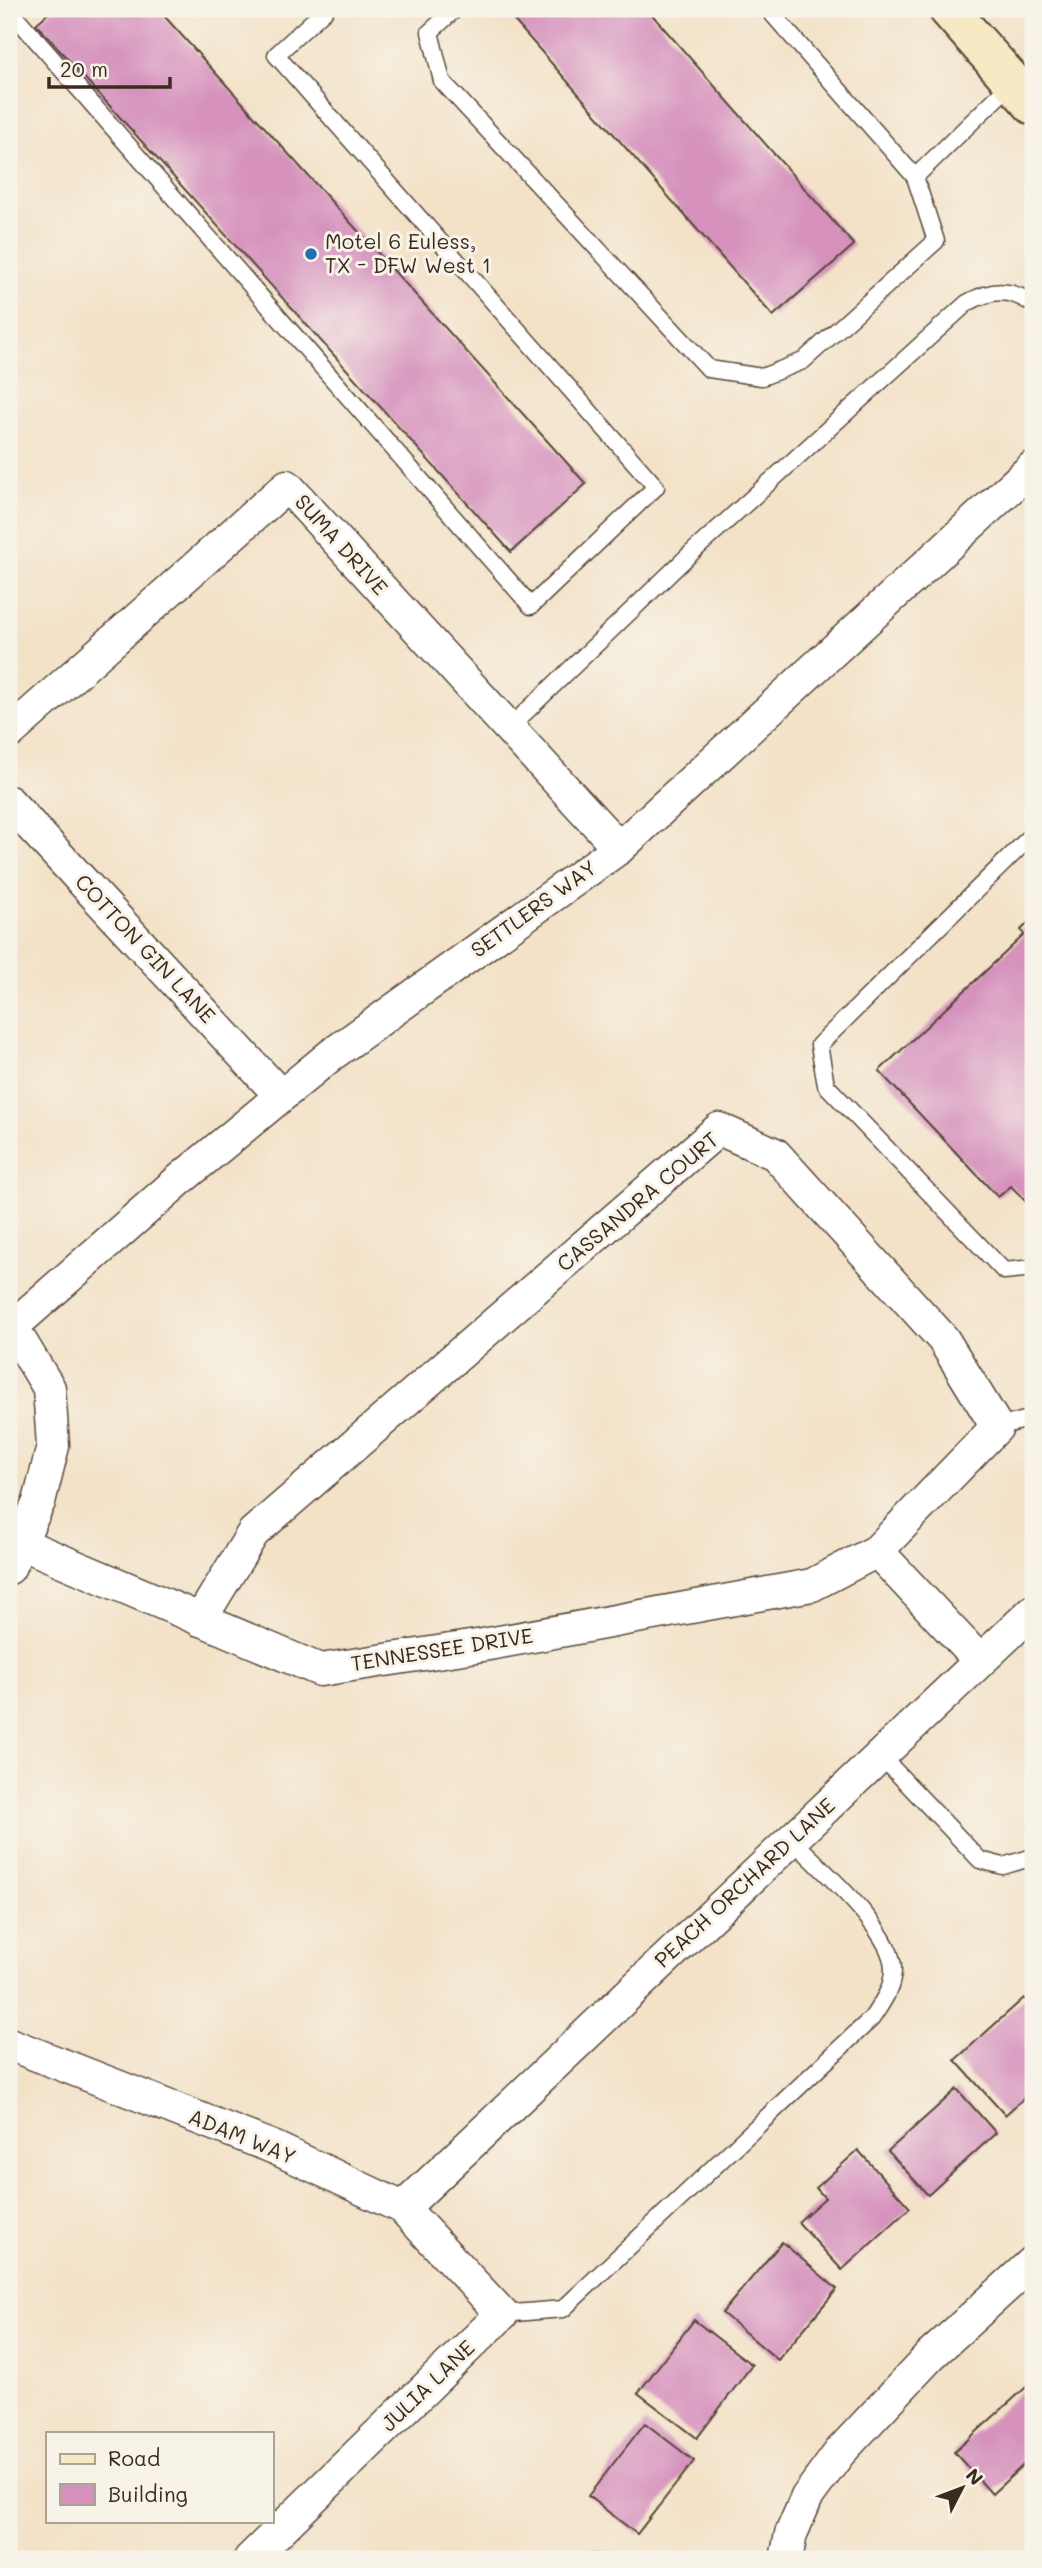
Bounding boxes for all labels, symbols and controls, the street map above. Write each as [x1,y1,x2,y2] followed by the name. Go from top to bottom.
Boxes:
[49,46,170,90] scale bar
[60,55,108,82] text: 20 m
[325,227,491,278] place label: Motel 6 Euless, TX - DFW West 1
[303,246,319,262] marker: Motel 6 Euless, TX - DFW West 1
[290,488,394,600] street label: SUMA DRIVE
[465,853,601,963] street label: SETTLERS WAY
[70,868,222,1028] street label: COTTON GIN LANE
[551,1125,724,1276] street label: CASSANDRA COURT
[349,1621,535,1676] street label: TENNESSEE DRIVE
[648,1791,840,1973] street label: PEACH ORCHARD LANE
[185,2102,300,2169] street label: ADAM WAY
[374,2333,480,2436] street label: JULIA LANE
[46,2432,273,2522] legend
[108,2444,160,2471] text: Road
[926,2452,996,2522] north arrow
[961,2463,989,2490] text: N
[108,2480,188,2507] text: Building

